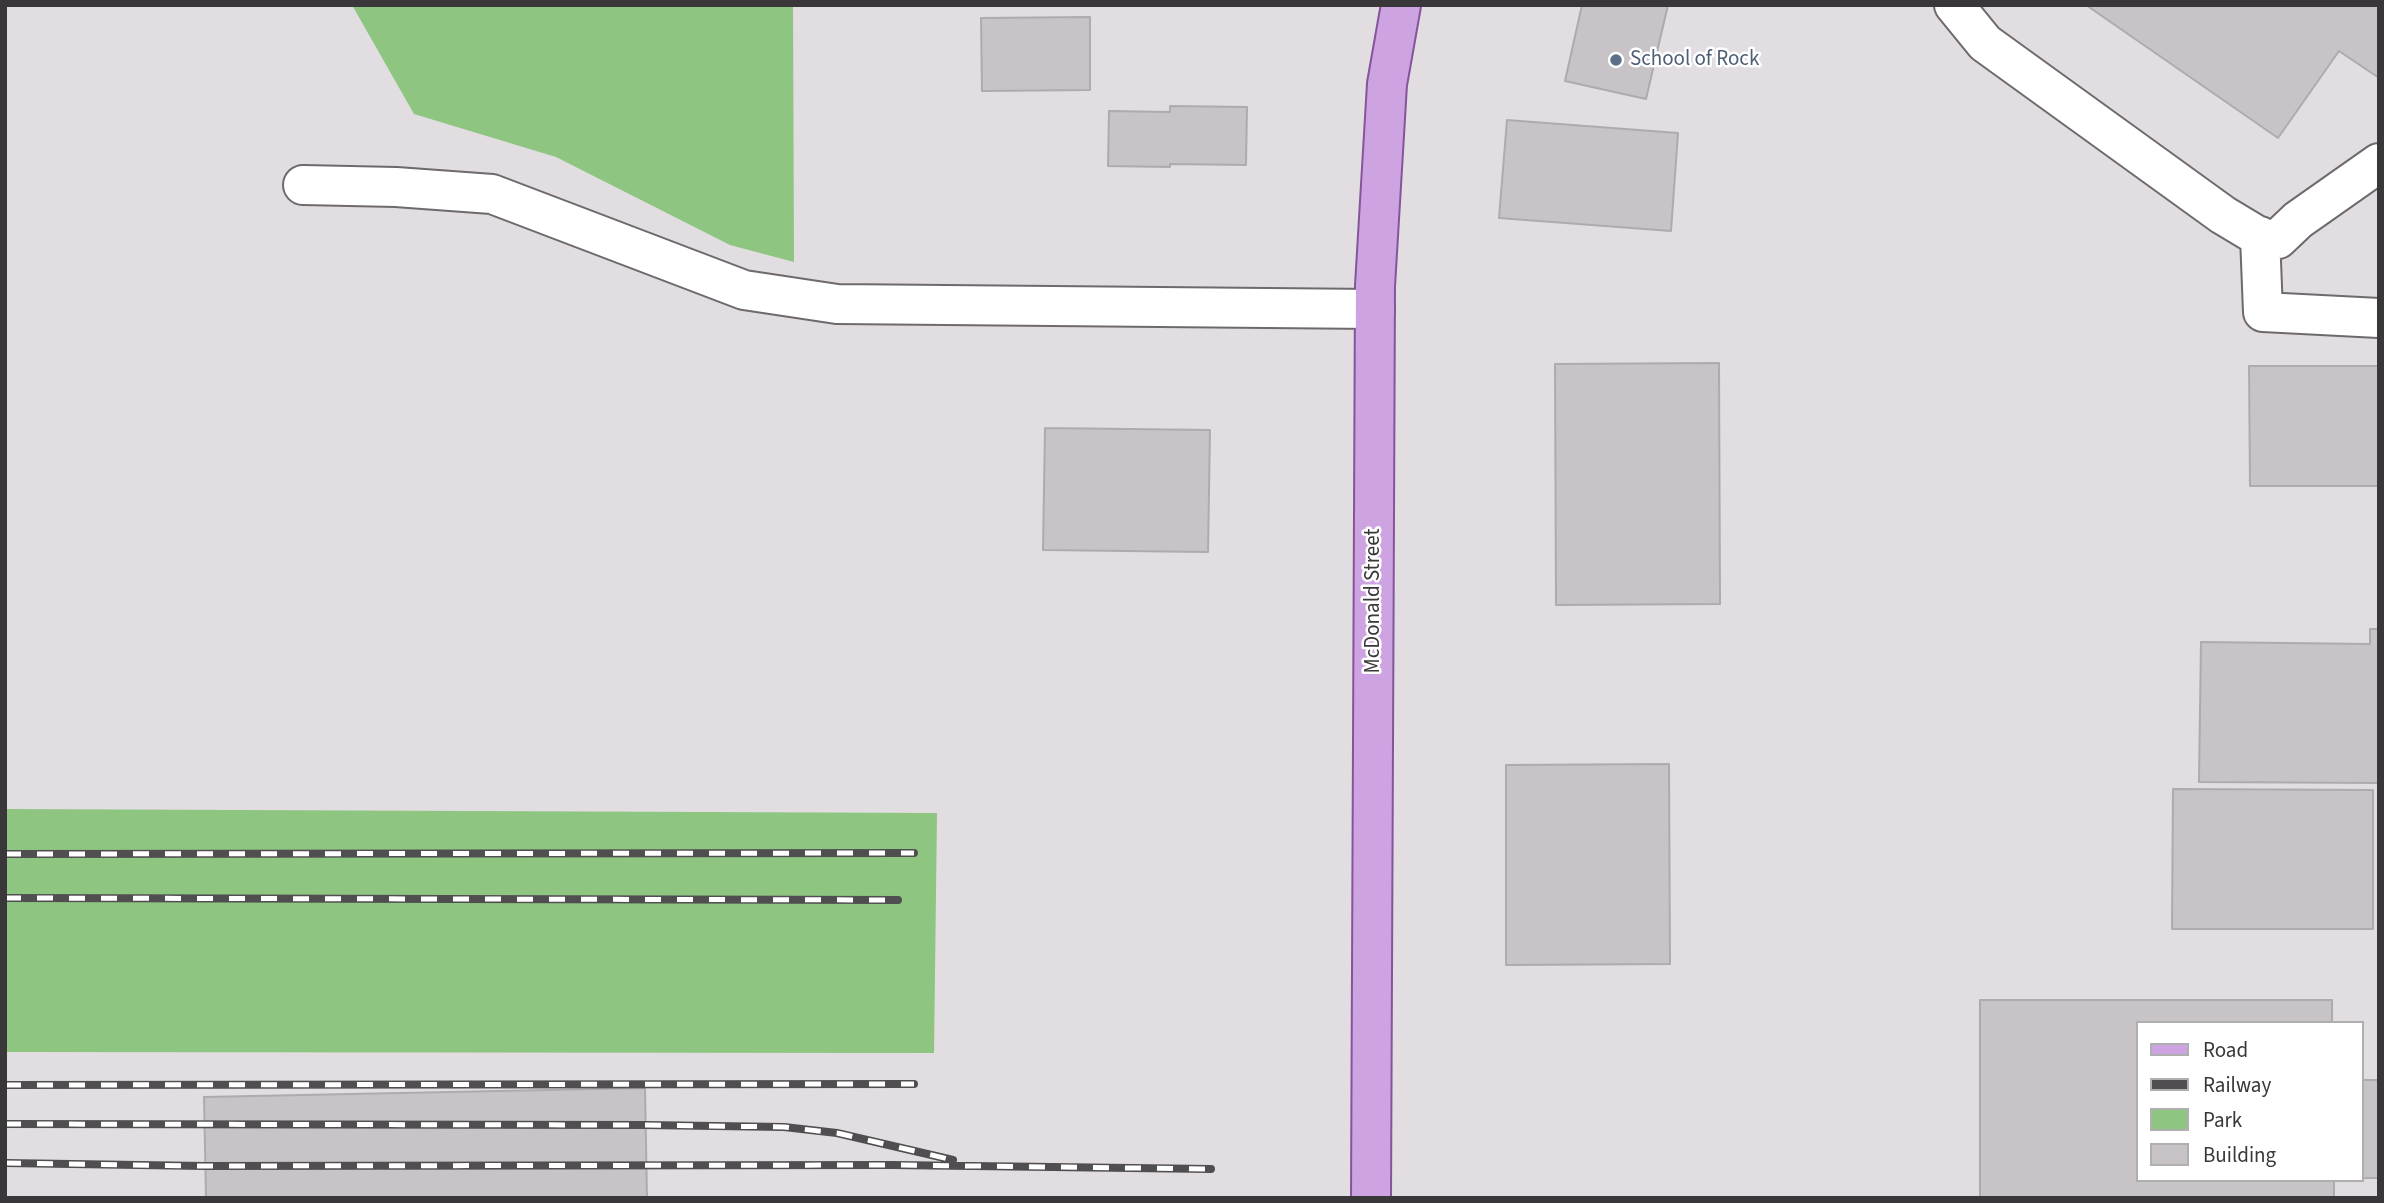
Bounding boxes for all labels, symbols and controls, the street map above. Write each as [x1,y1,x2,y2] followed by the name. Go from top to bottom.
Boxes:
[1630,47,1759,73] place label: School of Rock
[1608,52,1624,68] marker: School of Rock
[1361,528,1387,674] street label: McDonald Street
[2136,1021,2363,1182] legend
[2203,1035,2248,1065] text: Road
[2203,1070,2271,1100] text: Railway
[2203,1105,2242,1135] text: Park
[2203,1140,2276,1170] text: Building

